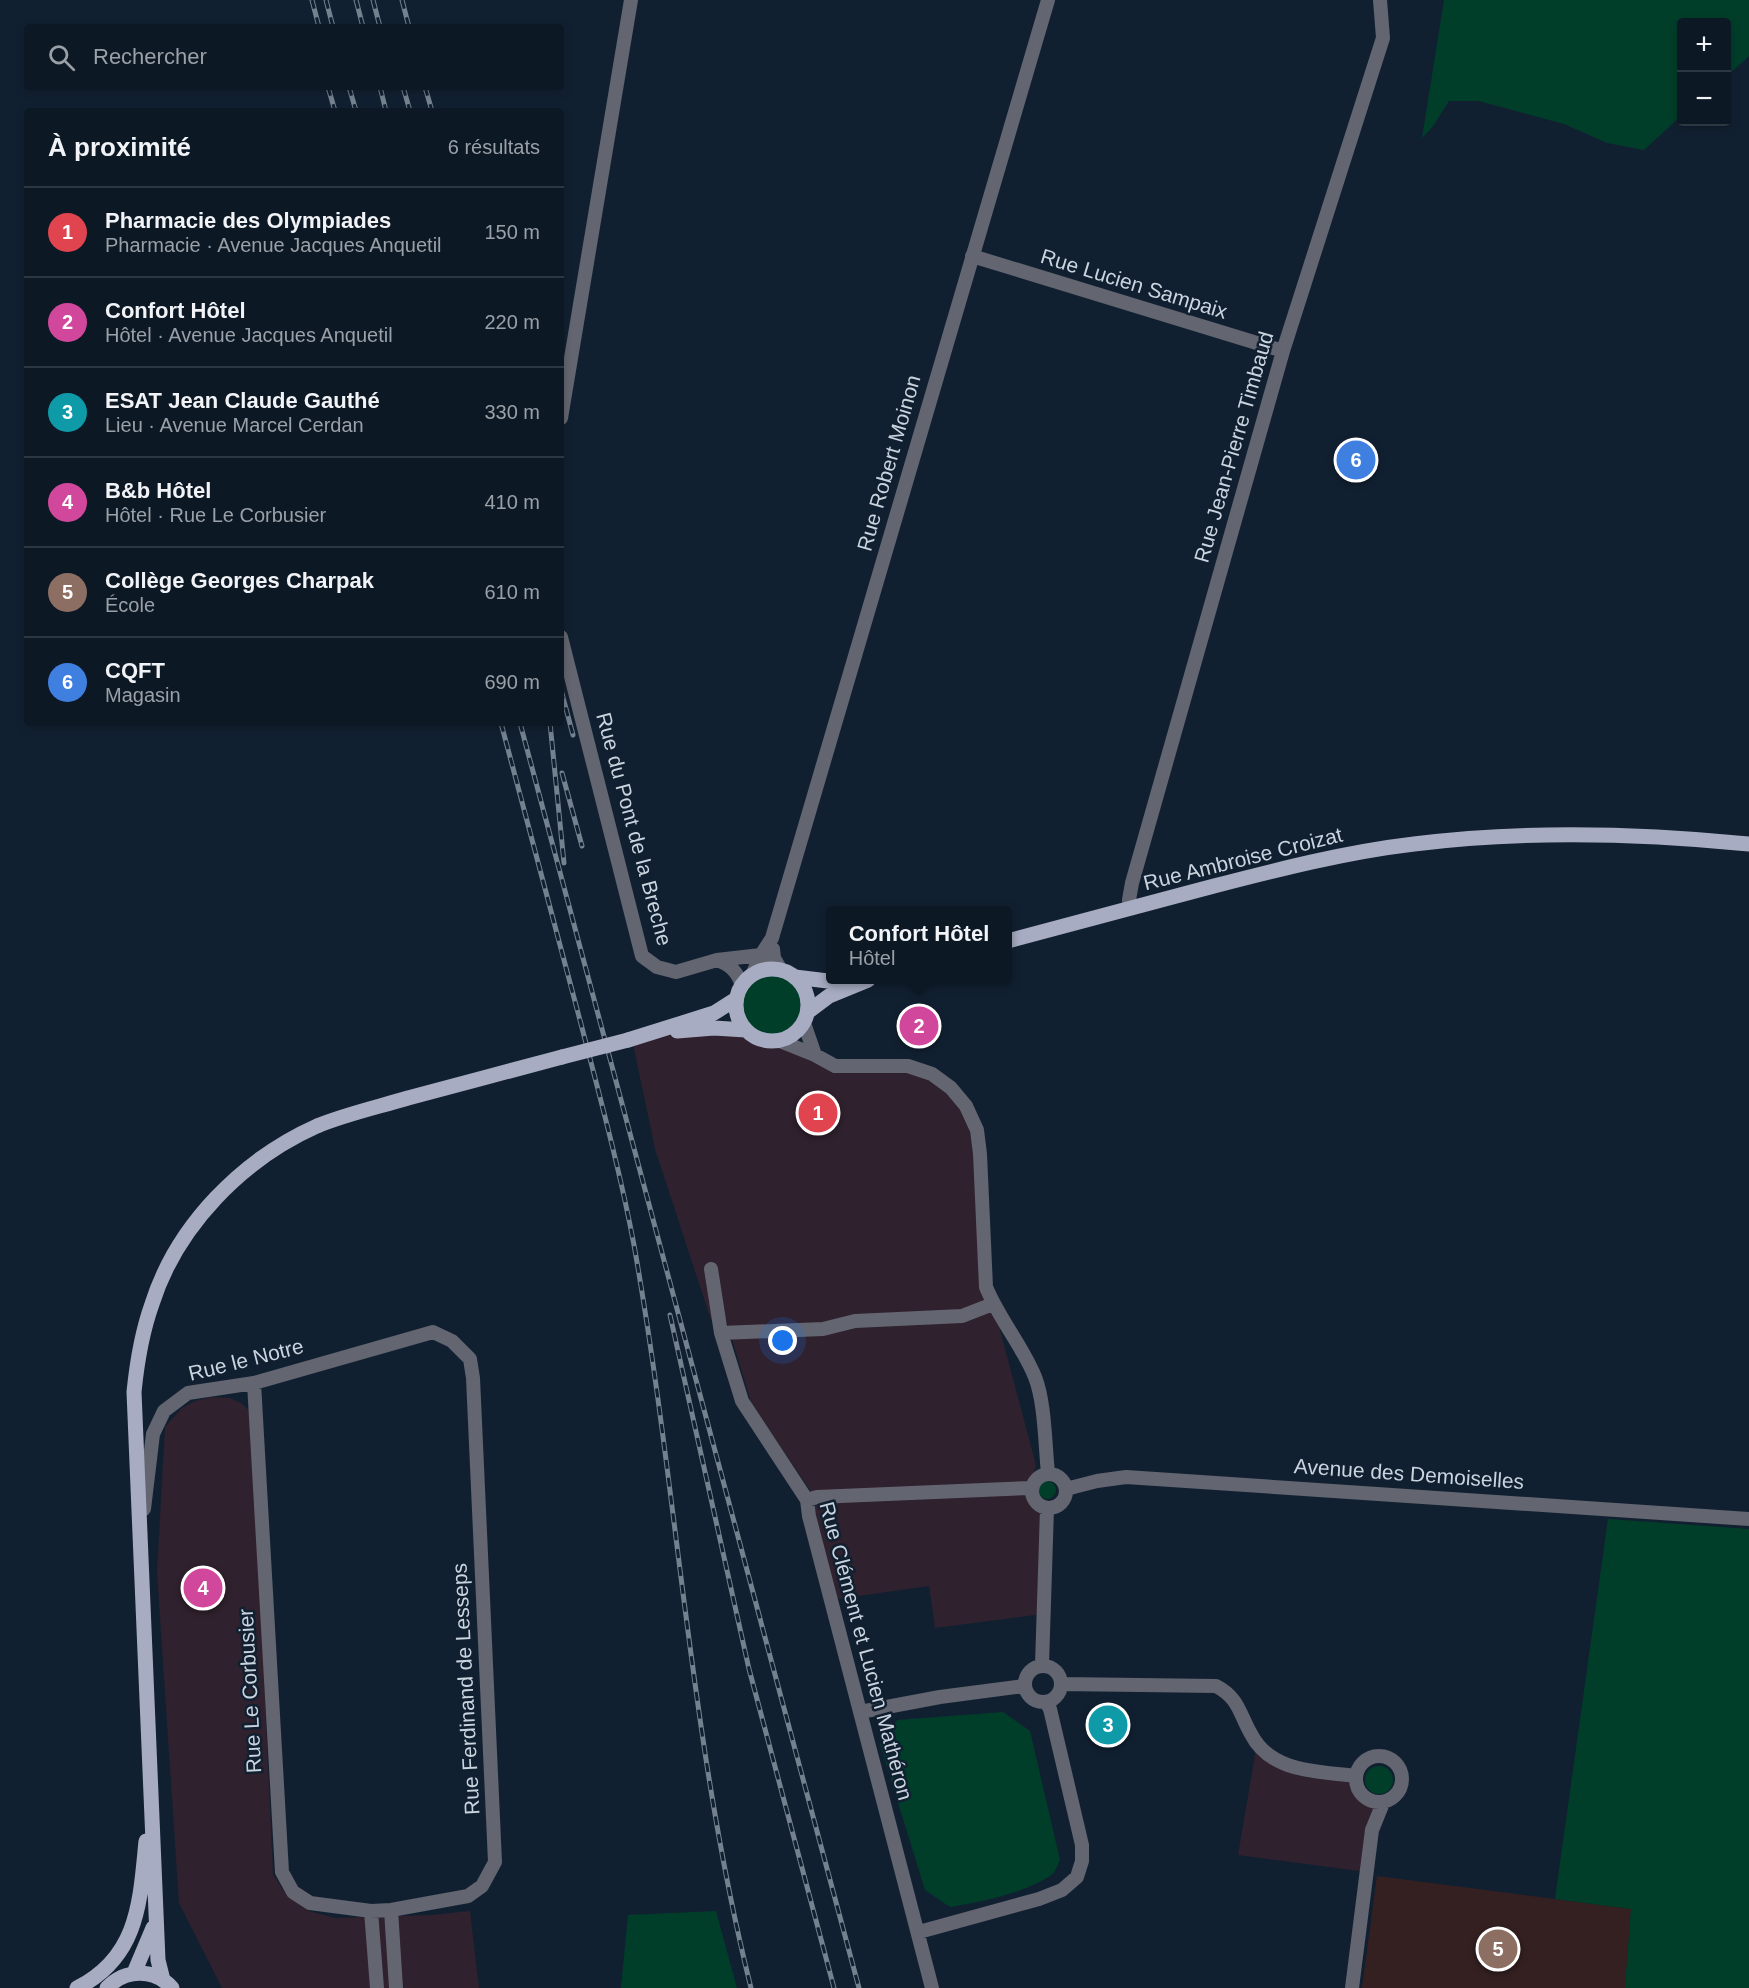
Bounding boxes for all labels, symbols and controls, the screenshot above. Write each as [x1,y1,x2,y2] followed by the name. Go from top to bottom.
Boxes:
[1677,18,1731,126] map controls
[1677,18,1731,72] button: +
[24,24,564,90] search box
[45,41,78,74] icon: search
[93,44,207,69] text: Rechercher
[1677,72,1731,126] button: −
[48,132,191,162] text: À proximité
[448,136,540,158] text: 6 résultats
[105,208,391,233] text: Pharmacie des Olympiades
[62,221,73,243] text: 1
[484,221,540,243] text: 150 m
[105,234,442,256] text: Pharmacie · Avenue Jacques Anquetil
[1038,244,1231,323] street label: Rue Lucien Sampaix
[105,298,246,323] text: Confort Hôtel
[62,311,73,333] text: 2
[484,311,540,333] text: 220 m
[105,324,393,346] text: Hôtel · Avenue Jacques Anquetil
[1189,329,1278,565] street label: Rue Jean-Pierre Timbaud
[852,372,925,554] street label: Rue Robert Moinon
[105,388,380,413] text: ESAT Jean Claude Gauthé
[62,401,73,423] text: 3
[484,401,540,423] text: 330 m
[105,414,364,436] text: Lieu · Avenue Marcel Cerdan
[1336,438,1376,482] pin: 6
[105,478,211,503] text: B&b Hôtel
[62,491,73,513] text: 4
[484,491,540,513] text: 410 m
[105,504,326,526] text: Hôtel · Rue Le Corbusier
[105,568,374,593] text: Collège Georges Charpak
[62,581,73,603] text: 5
[484,581,540,603] text: 610 m
[105,594,155,616] text: École
[105,658,165,683] text: CQFT
[62,671,73,693] text: 6
[484,671,540,693] text: 690 m
[105,684,181,706] text: Magasin
[592,710,677,948] street label: Rue du Pont de la Breche
[1141,823,1345,894] street label: Rue Ambroise Croizat
[826,906,1012,984] popup
[849,921,989,946] text: Confort Hôtel
[849,947,895,969] text: Hôtel
[900,1004,938,1048] pin: 2
[798,1090,838,1136] pin: 1
[768,1326,797,1355] your location
[186,1334,306,1385] street label: Rue le Notre
[1293,1454,1525,1493] street label: Avenue des Demoiselles
[815,1499,917,1803] street label: Rue Clément et Lucien Mathéron
[447,1563,484,1816] street label: Rue Ferdinand de Lesseps
[184,1566,222,1610] pin: 4
[234,1608,265,1774] street label: Rue Le Corbusier
[1088,1702,1128,1748] pin: 3
[1478,1926,1518,1972] pin: 5

